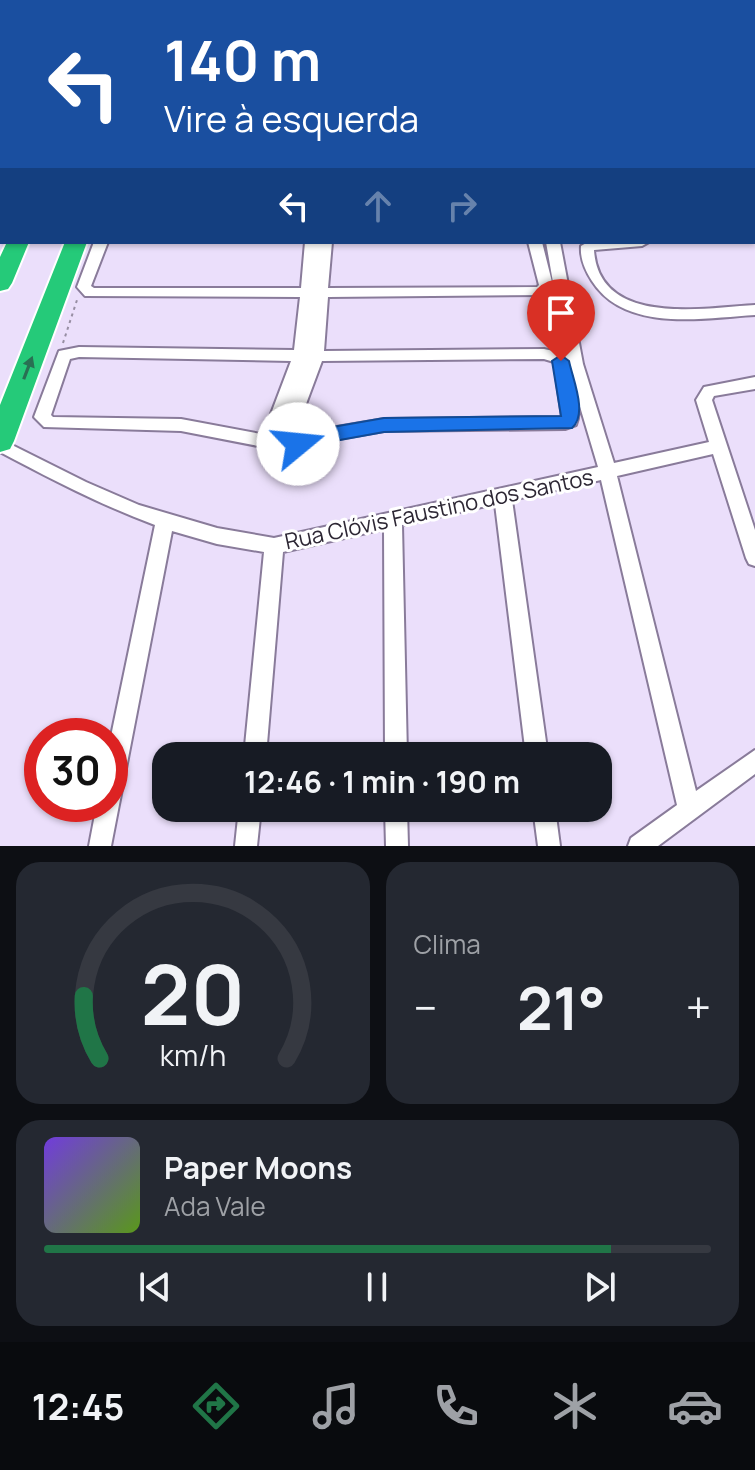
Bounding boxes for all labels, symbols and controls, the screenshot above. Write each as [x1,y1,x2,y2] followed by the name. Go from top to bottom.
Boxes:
[164,21,321,98] text: 140 m
[32,32,136,136] icon: left
[164,94,419,143] text: Vire à esquerda
[272,184,316,228] icon: left
[356,184,400,228] icon: ahead
[440,184,484,228] icon: right
[527,279,595,361] pin
[539,291,583,335] icon: arrive
[22,356,35,380] one-way arrow
[256,402,340,486] position arrow
[282,462,596,556] street label: Rua Clóvis Faustino dos Santos
[24,718,128,822] speed limit sign: 30
[244,761,520,802] text: 12:46 · 1 min · 190 m
[414,926,481,962] text: Clima
[141,936,245,1050] text: 20
[517,966,606,1048] text: 21°
[414,977,437,1037] text: −
[686,977,711,1037] text: +
[160,1036,226,1075] text: km/h
[164,1147,352,1188] text: Paper Moons
[164,1188,266,1224] text: Ada Vale
[133,1265,177,1309] icon: previous
[355,1265,399,1309] icon: pause
[578,1265,622,1309] icon: next
[188,1378,244,1434] icon: directions
[308,1378,364,1434] icon: music
[428,1378,484,1434] icon: phone
[547,1378,603,1434] icon: climate
[667,1378,723,1434] icon: car
[32,1382,124,1431] text: 12:45

